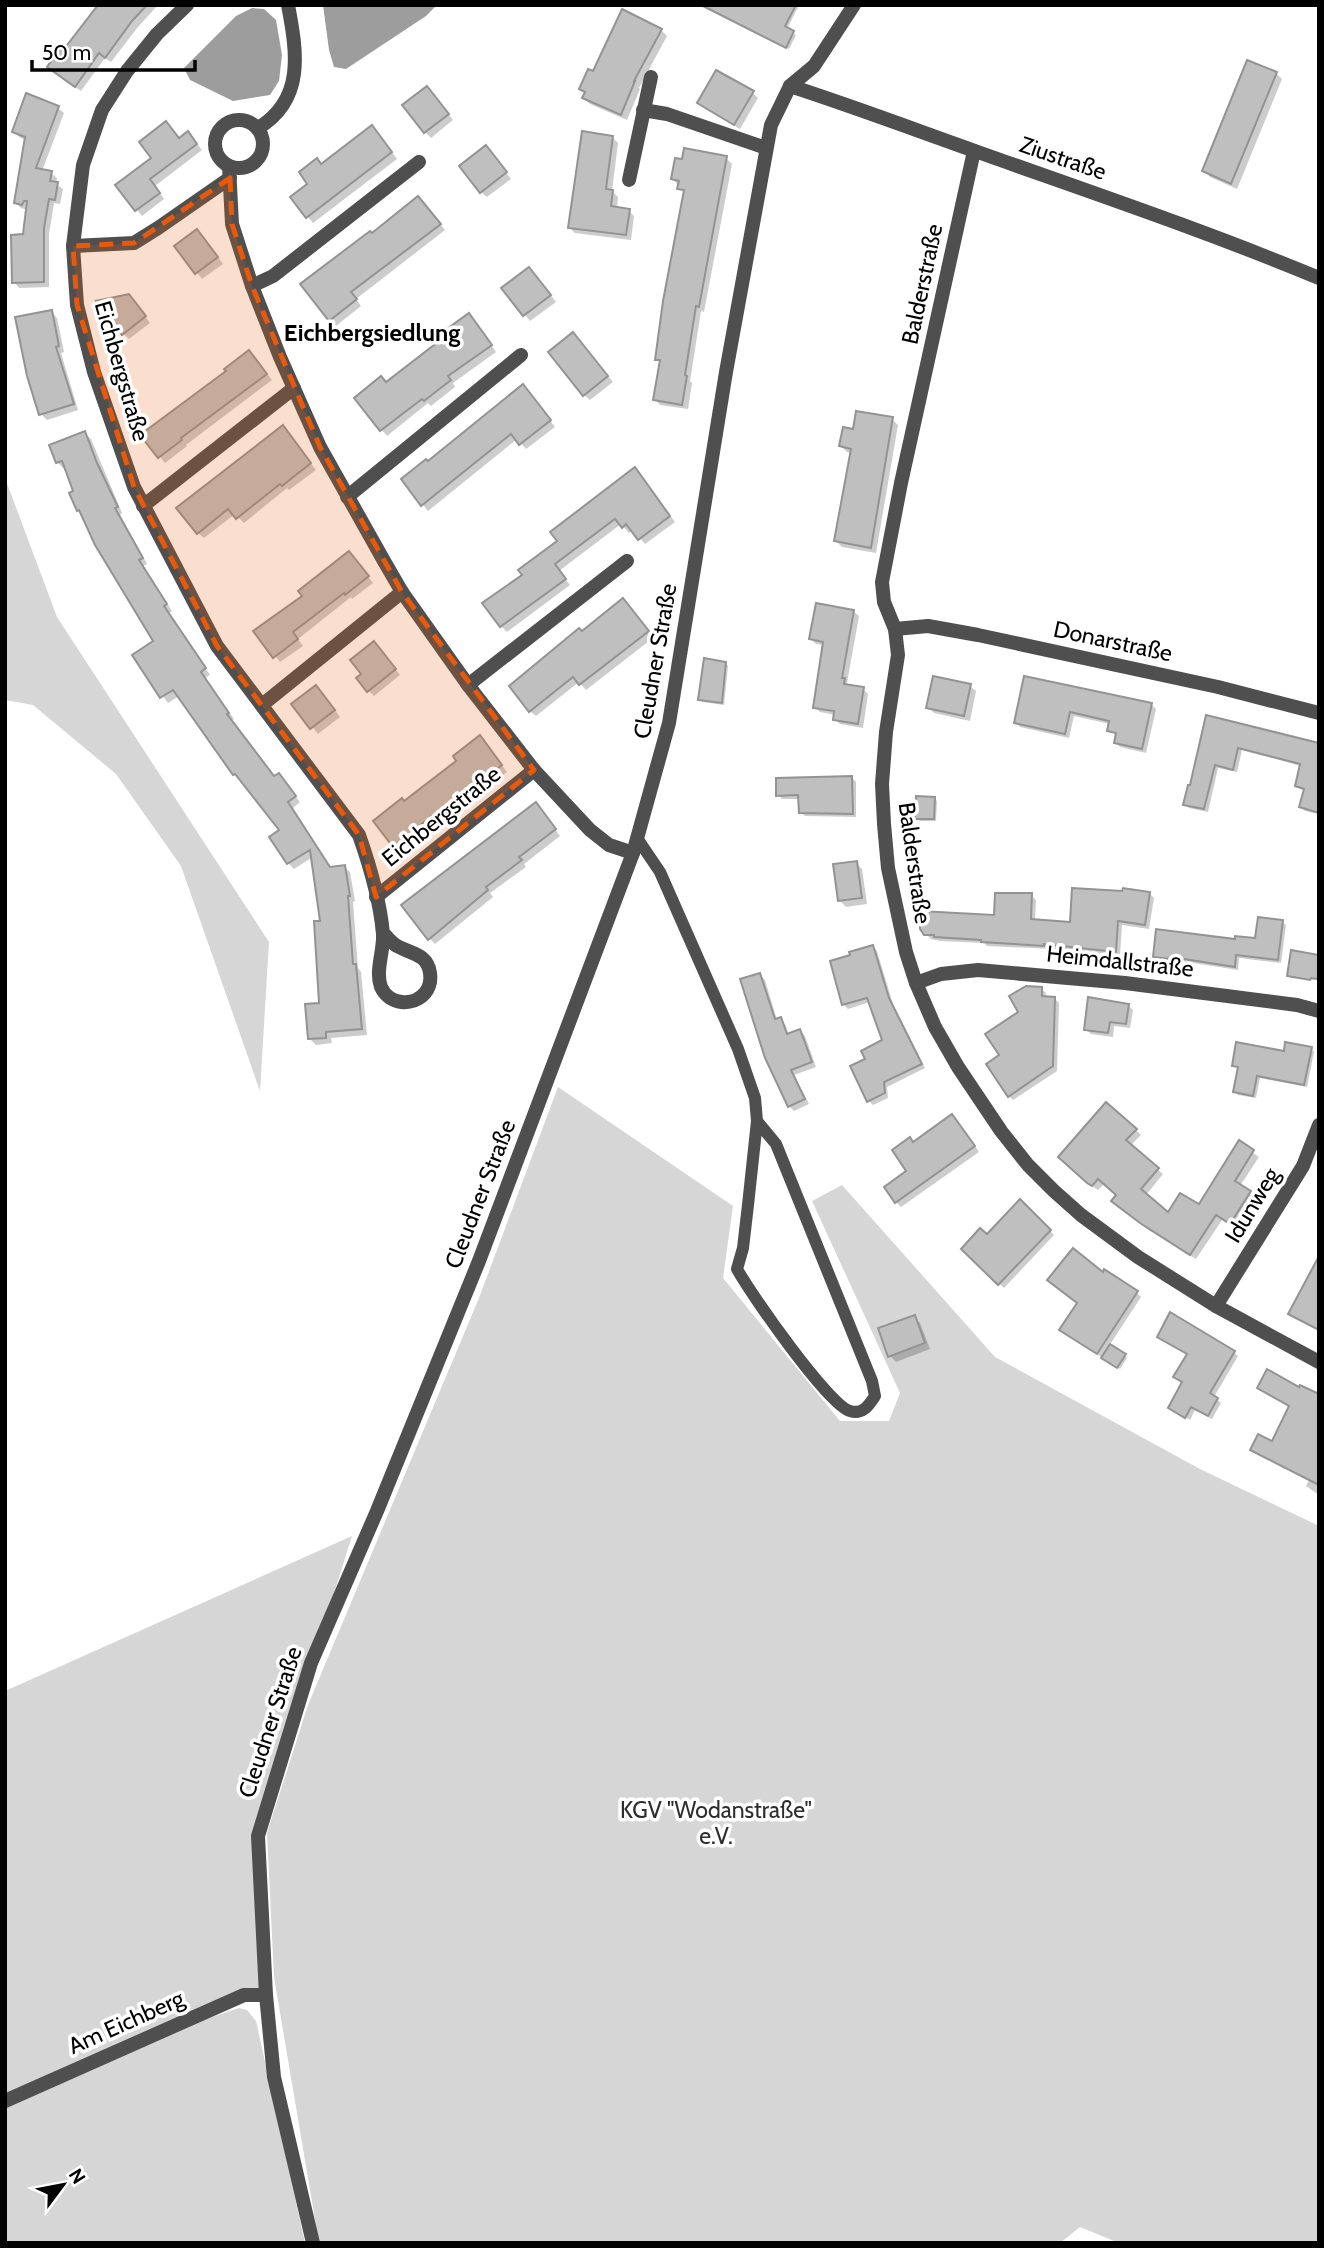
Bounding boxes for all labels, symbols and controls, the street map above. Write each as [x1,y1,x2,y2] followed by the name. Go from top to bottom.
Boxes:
[32,28,194,72] scale bar
[42,40,91,65] text: 50 m
[1016,130,1110,186] street label: Ziustraße
[896,221,948,347] street label: Balderstraße
[89,298,155,445] street label: Eichbergstraße
[284,318,460,347] district label: Eichbergsiedlung
[628,581,682,741] street label: Cleudner Straße
[1051,615,1175,667] street label: Donarstraße
[376,760,506,872] street label: Eichbergstraße
[893,801,937,926] street label: Balderstraße
[1045,939,1195,983] street label: Heimdallstraße
[439,1115,521,1272] street label: Cleudner Straße
[1219,1162,1286,1248] street label: Idunweg
[232,1643,308,1801] street label: Cleudner Straße
[620,1796,812,1850] park label: KGV "Wodanstraße" e.V.
[64,1984,189,2060] street label: Am Eichberg
[28,2150,98,2220] north arrow
[64,2164,90,2188] text: N

